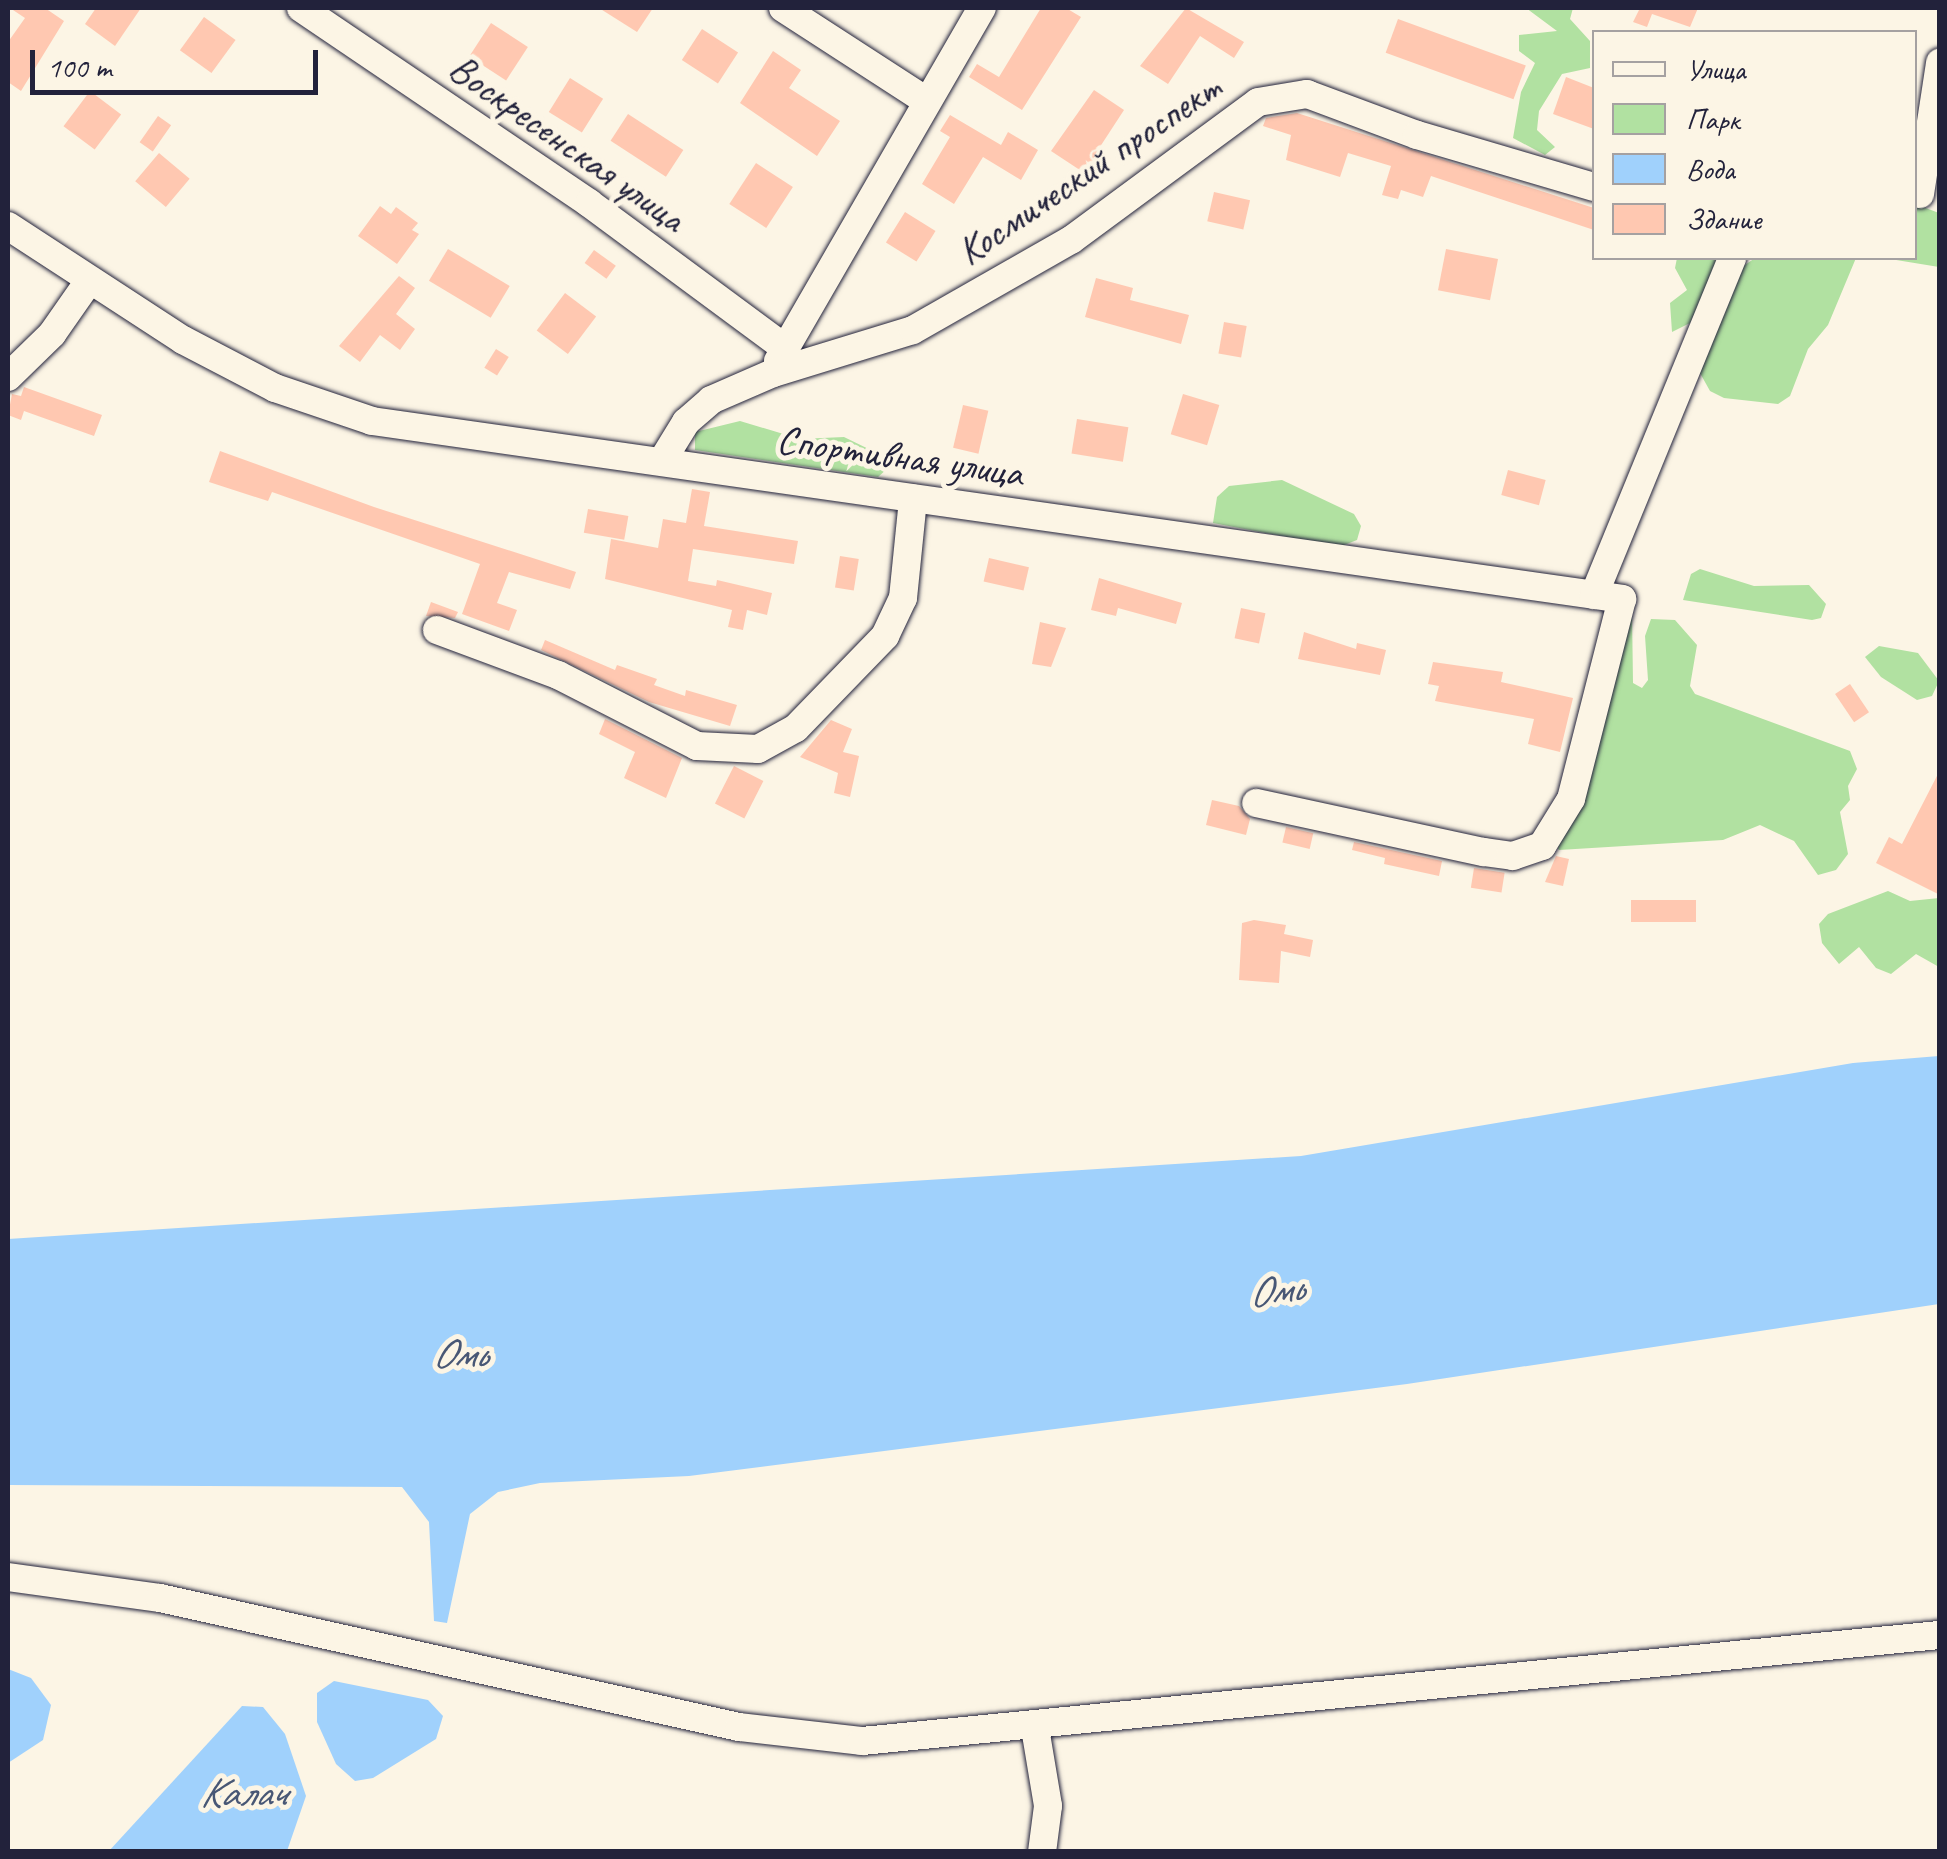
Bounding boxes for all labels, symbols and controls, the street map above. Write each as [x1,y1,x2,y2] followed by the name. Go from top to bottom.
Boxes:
[35,30,322,92] scale bar
[1592,30,1917,260] legend
[438,43,696,243] street label: Воскресенская улица
[47,48,112,86] text: 100 m
[1686,50,1745,88] text: Улица
[948,63,1230,275] street label: Космический проспект
[1686,100,1740,138] text: Парк
[1686,150,1735,188] text: Вода
[1686,200,1761,238] text: Здание
[773,415,1027,497] street label: Спортивная улица
[1245,1263,1305,1319] water label: Омь
[432,1329,486,1379] water label: Омь
[200,1768,286,1818] water label: Калач

